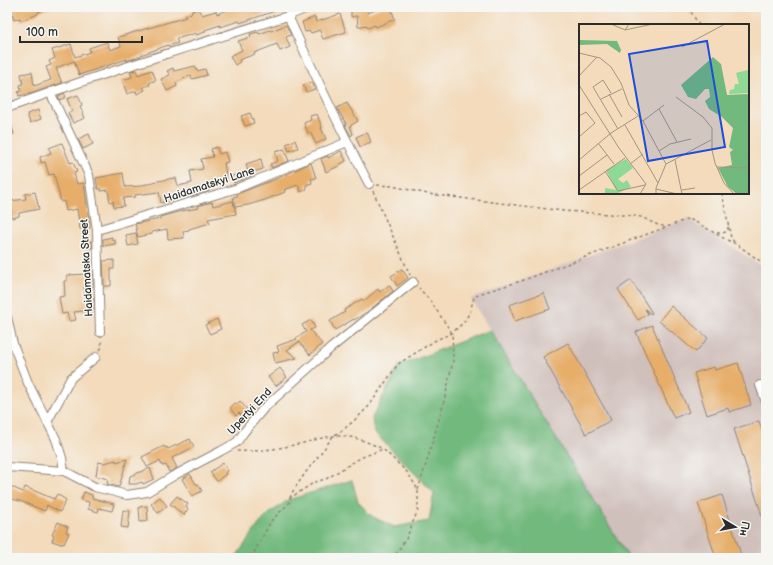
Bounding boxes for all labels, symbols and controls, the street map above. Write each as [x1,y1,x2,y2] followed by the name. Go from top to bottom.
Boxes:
[20,18,142,44] scale bar
[579,24,749,194] inset map
[26,25,58,40] text: 100 m
[162,164,257,205] street label: Haidamatskyi Lane
[77,218,96,317] street label: Haidamatska Street
[225,385,274,437] street label: Upertyi End
[715,507,755,547] north arrow
[737,520,752,537] text: Пн

